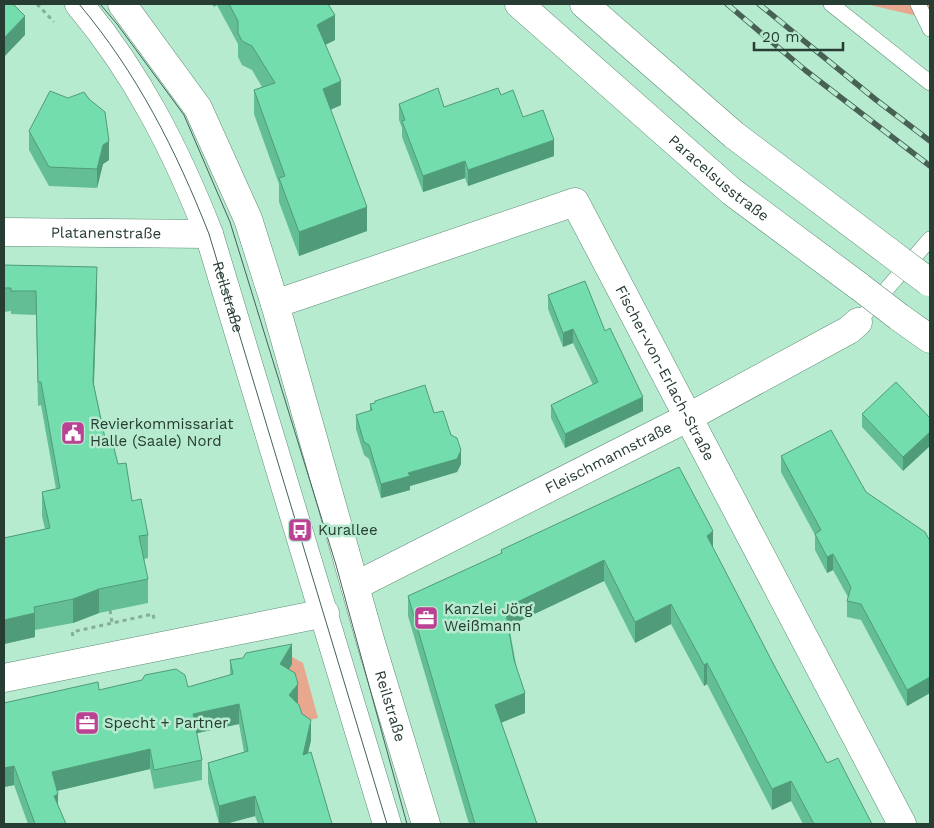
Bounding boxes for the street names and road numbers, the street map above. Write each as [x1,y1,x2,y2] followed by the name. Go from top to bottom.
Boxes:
[665,131,772,225] street label: Paracelsusstraße
[51,223,161,243] street label: Platanenstraße
[209,259,247,335] street label: Reilstraße
[611,282,718,464] street label: Fischer-von-Erlach-Straße
[542,418,675,497] street label: Fleischmannstraße
[371,668,409,744] street label: Reilstraße

